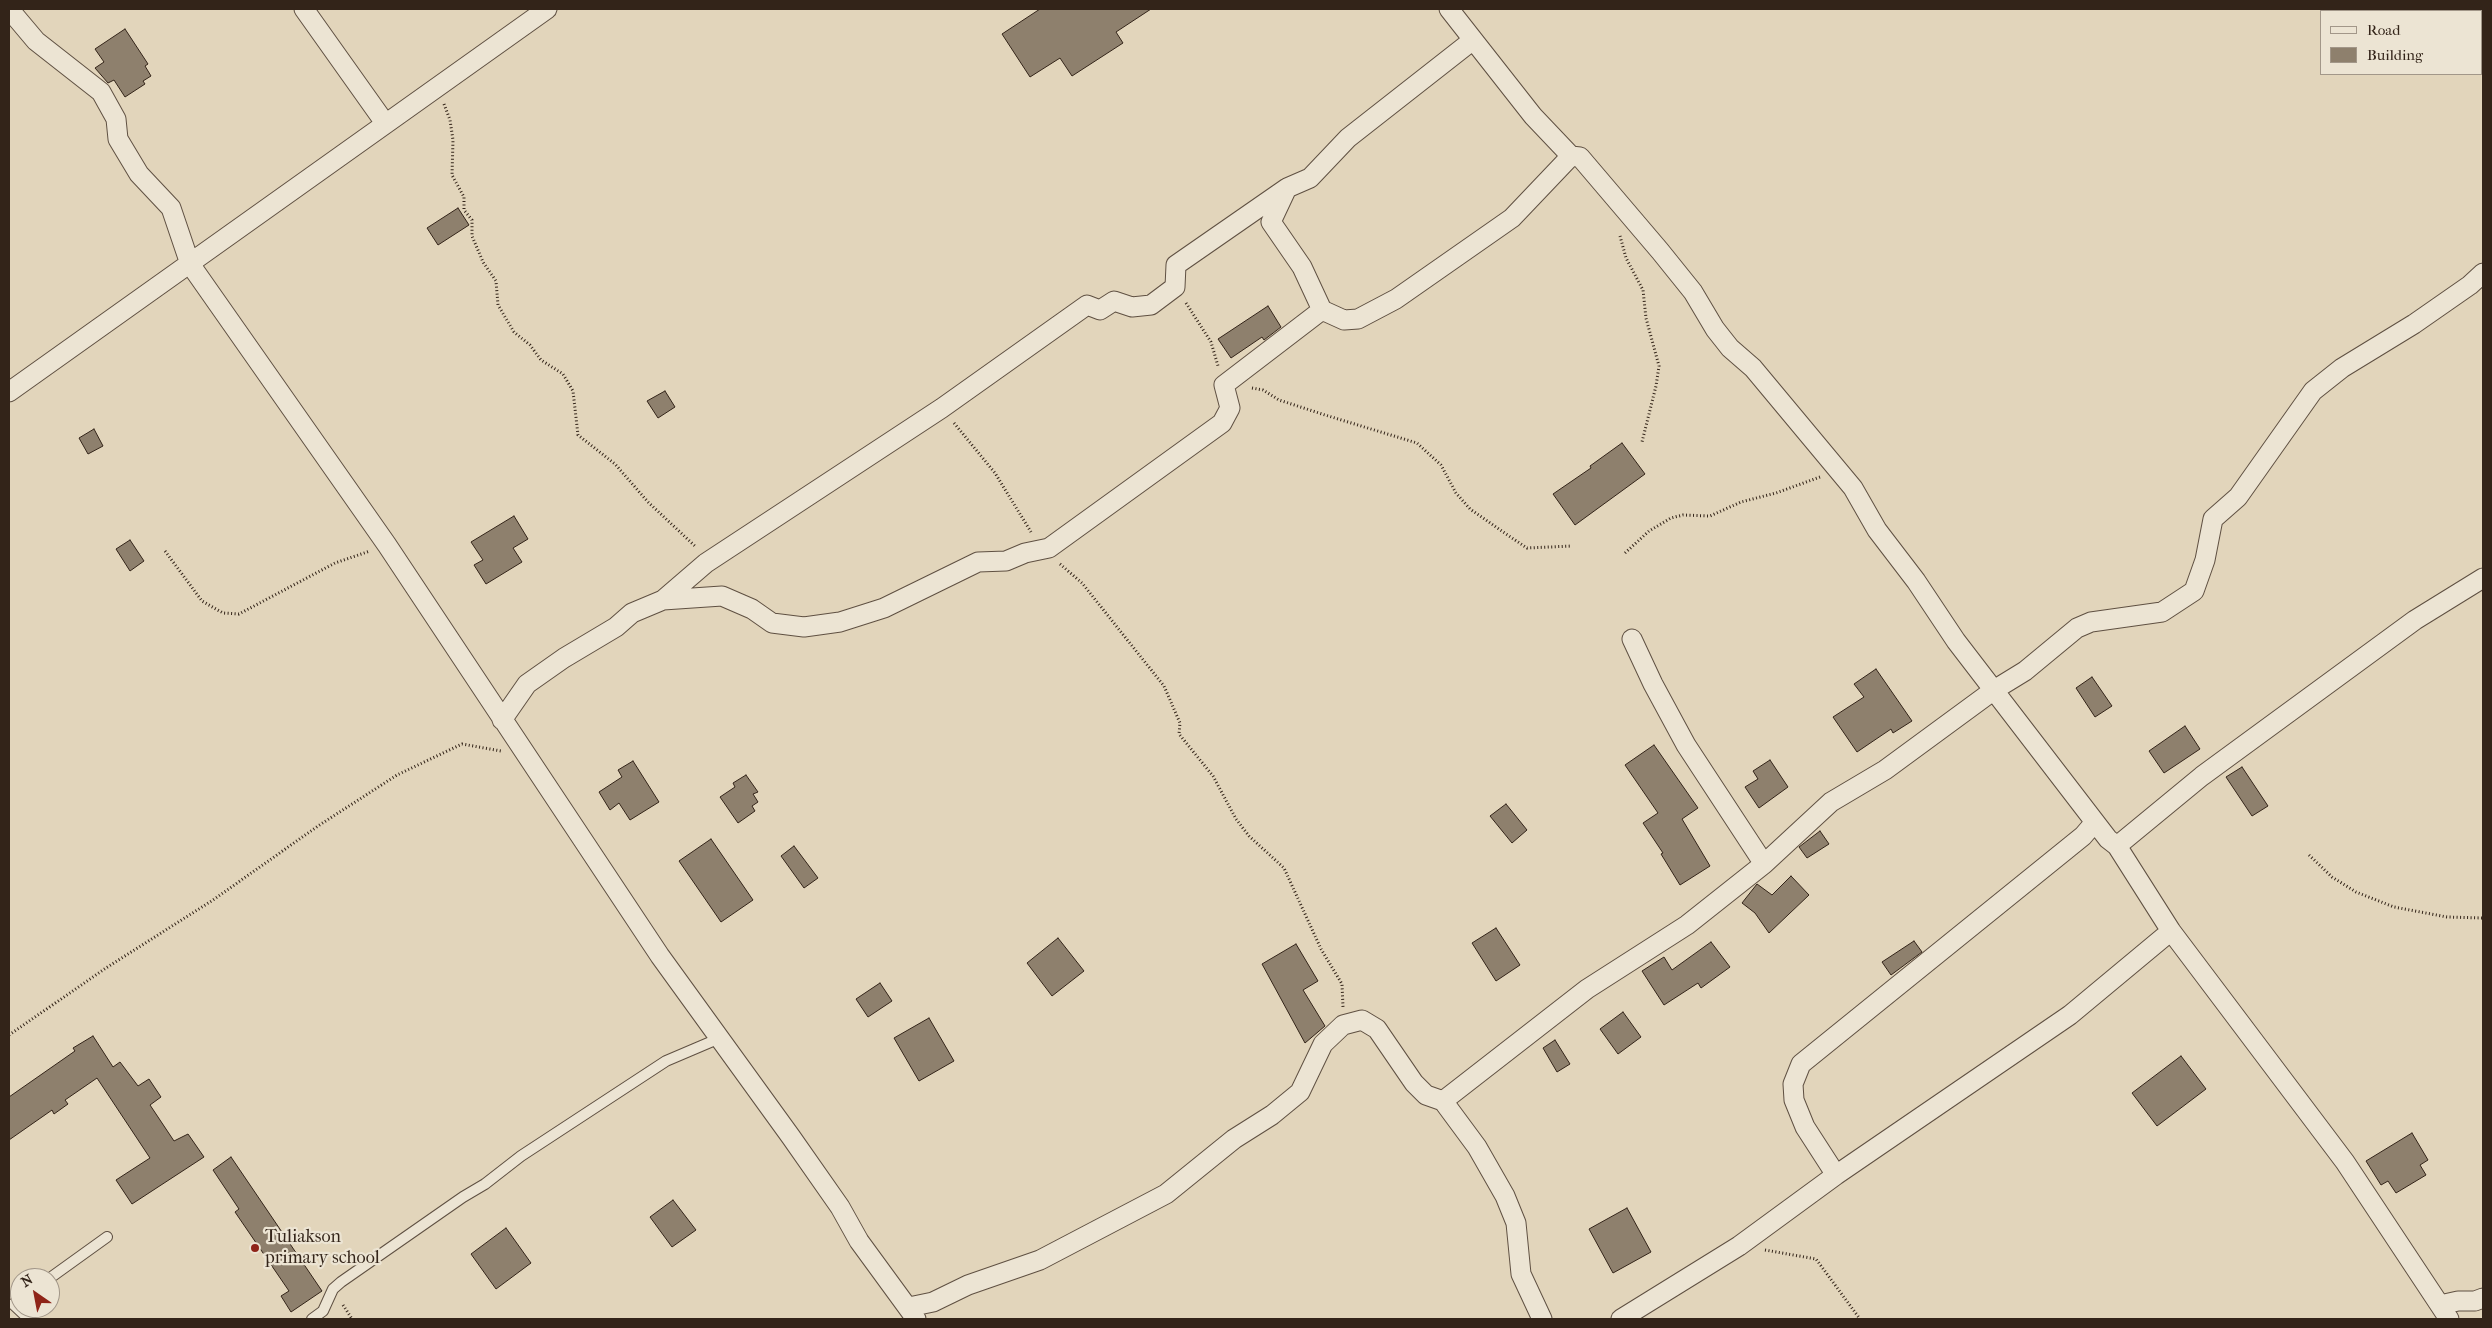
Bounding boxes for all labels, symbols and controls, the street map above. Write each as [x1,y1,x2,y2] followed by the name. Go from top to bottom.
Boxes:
[2320,10,2482,75] legend
[2367,21,2400,39] text: Road
[2367,46,2423,64] text: Building
[265,1227,380,1270] place label: Tuliakson primary school
[249,1242,261,1254] marker: Tuliakson primary school
[10,1268,60,1318] north arrow
[18,1271,36,1291] text: N

